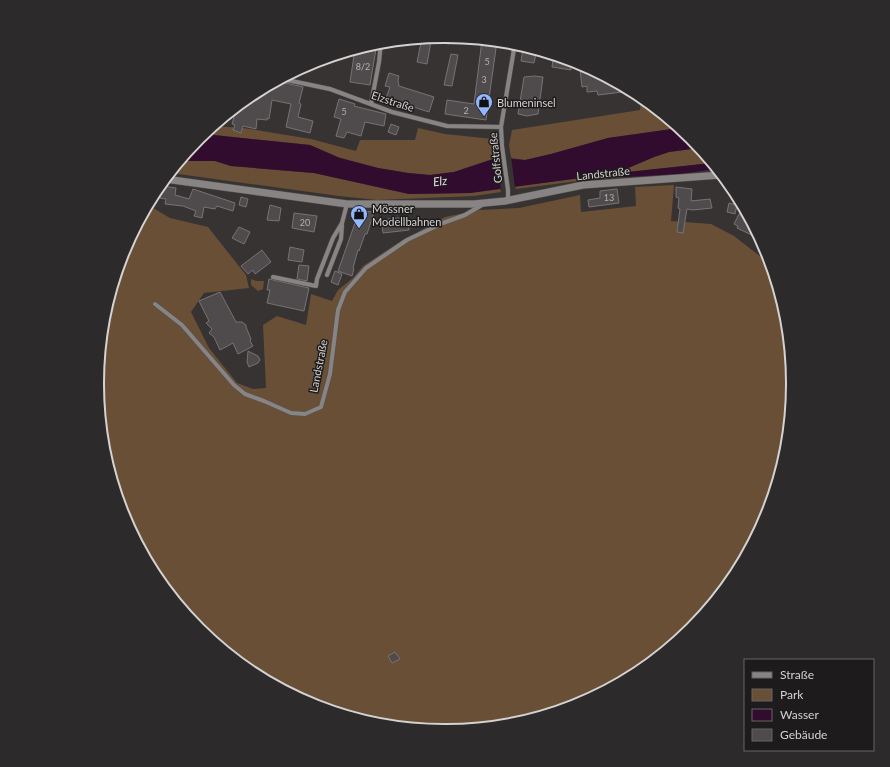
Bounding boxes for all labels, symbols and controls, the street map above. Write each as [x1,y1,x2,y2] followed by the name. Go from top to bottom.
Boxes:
[484,56,490,67] house number: 5
[356,61,370,72] house number: 8/2
[481,74,487,85] house number: 3
[370,88,416,114] street label: Elzstraße
[474,92,494,117] shop icon: Blumeninsel
[497,96,556,109] place label: Blumeninsel
[463,105,469,116] house number: 2
[341,106,347,117] house number: 5
[486,132,504,184] street label: Golfstraße
[576,164,631,182] street label: Landstraße
[432,173,449,189] water label: Elz
[604,192,614,203] house number: 13
[372,202,441,228] place label: Mössner Modellbahnen
[349,204,369,229] shop icon: Mössner Modellbahnen
[300,217,310,228] house number: 20
[306,338,330,394] street label: Landstraße
[744,659,874,751] legend
[780,667,814,682] text: Straße
[780,687,804,702] text: Park
[780,707,819,722] text: Wasser
[780,727,827,742] text: Gebäude

